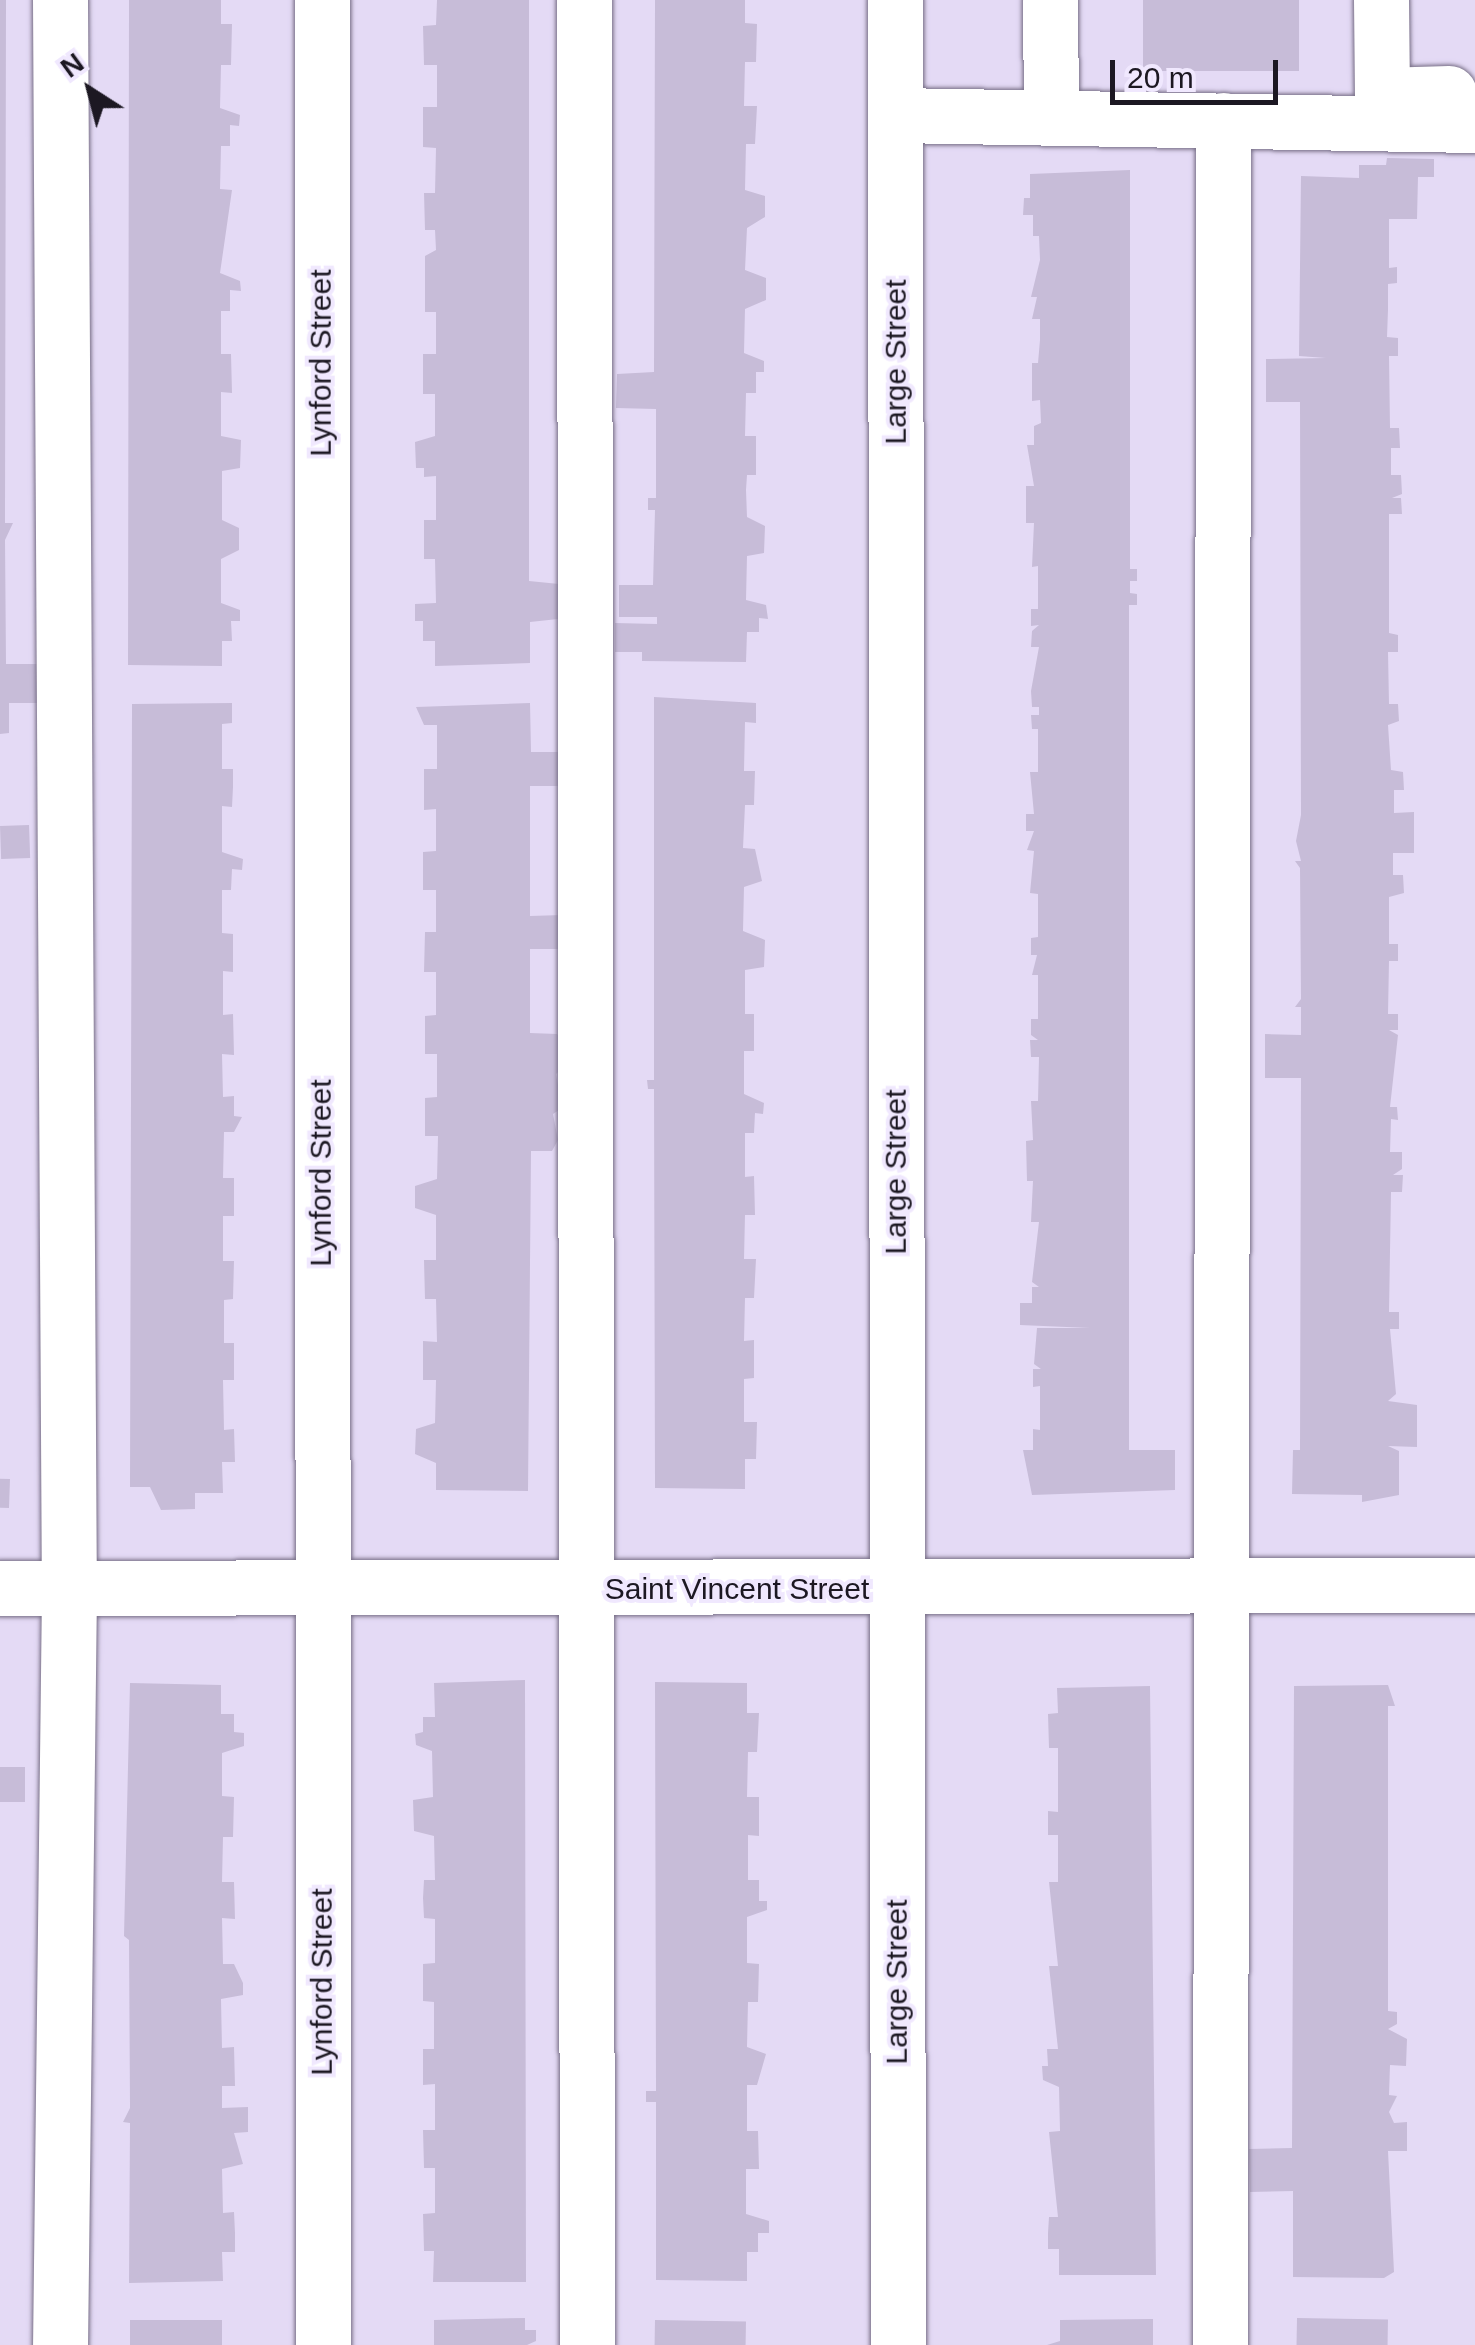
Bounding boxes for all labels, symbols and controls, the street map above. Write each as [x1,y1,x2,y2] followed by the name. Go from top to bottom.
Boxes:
[40,40,140,140] north arrow
[1115,40,1282,102] scale bar
[55,47,89,84] text: N
[1127,61,1194,94] text: 20 m
[303,269,339,457] street label: Lynford Street
[878,279,914,445] street label: Large Street
[303,1079,339,1267] street label: Lynford Street
[878,1089,914,1255] street label: Large Street
[605,1571,869,1607] street label: Saint Vincent Street
[304,1888,340,2076] street label: Lynford Street
[879,1899,915,2065] street label: Large Street

